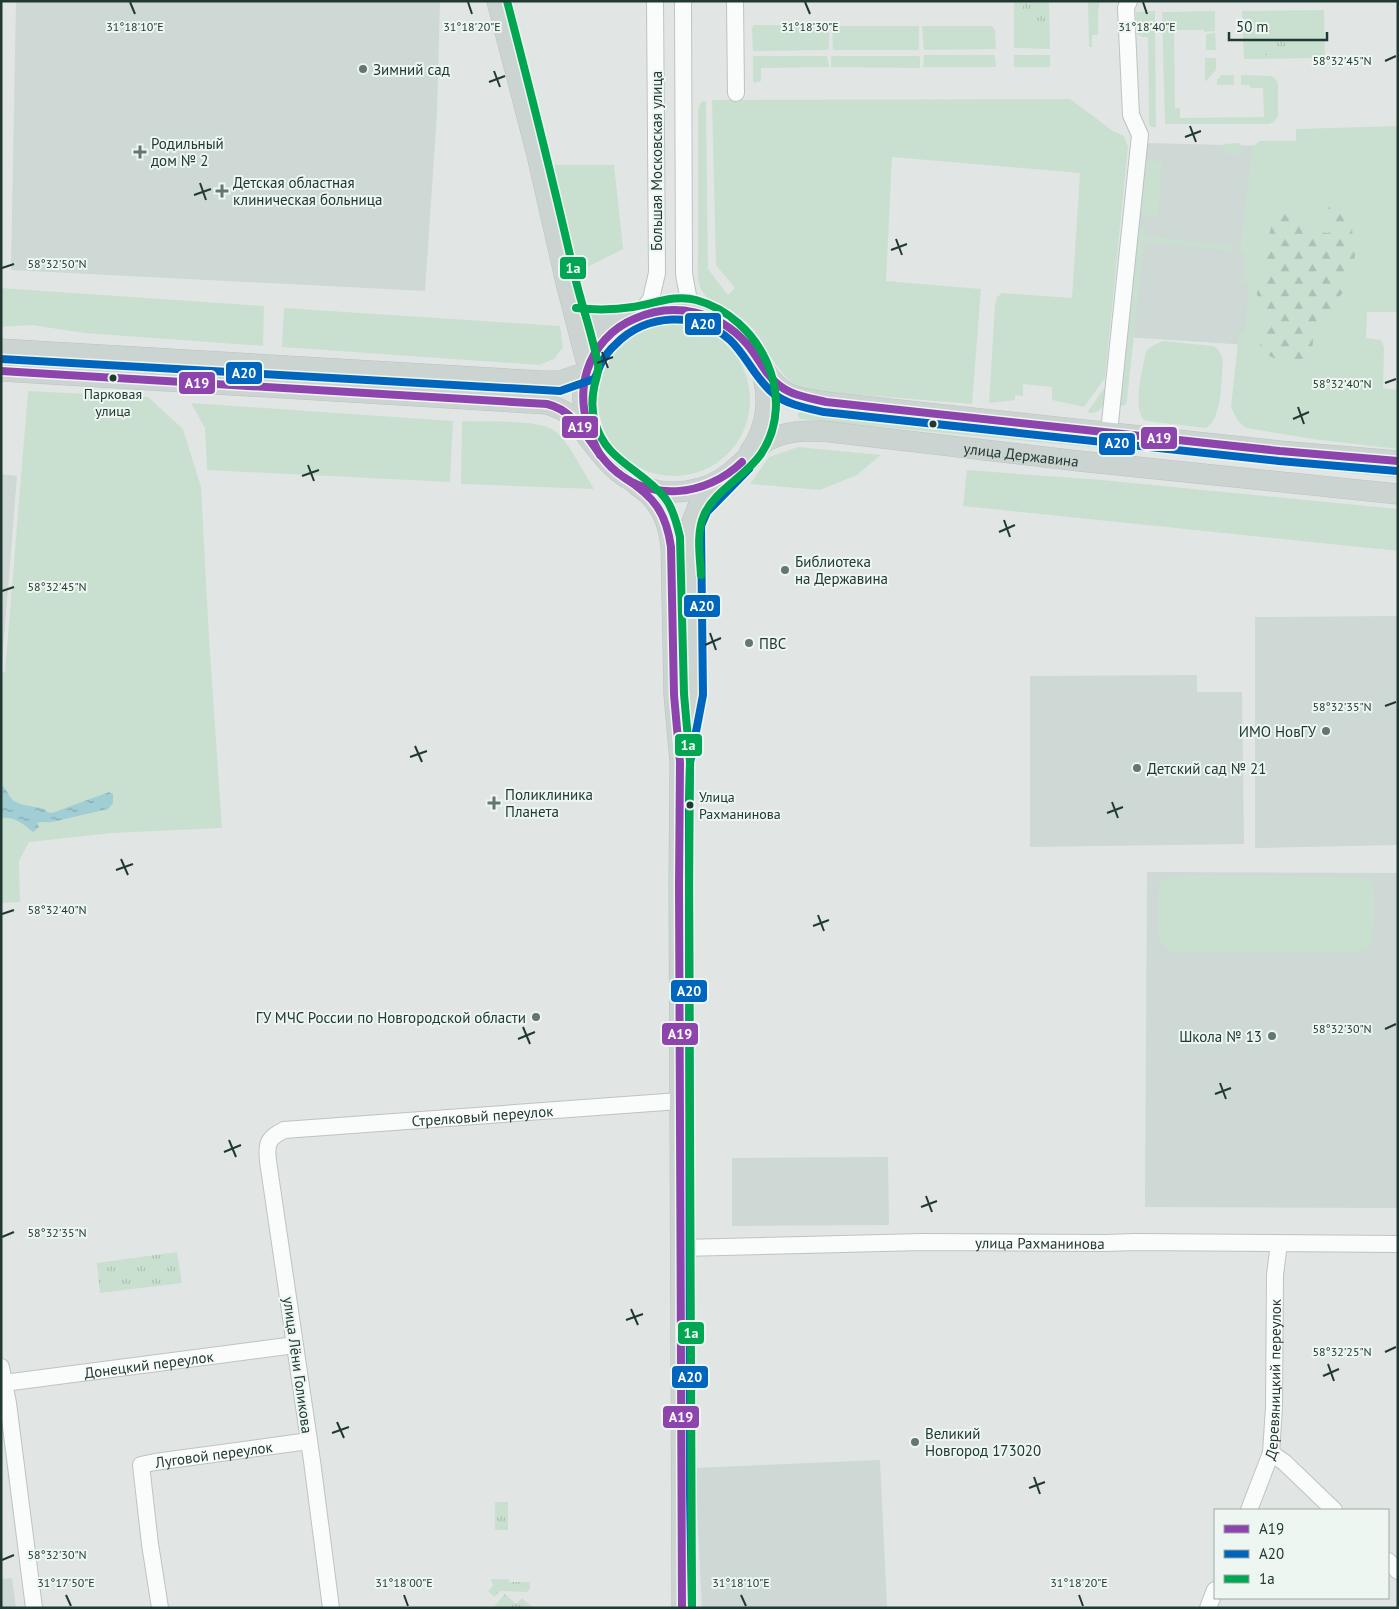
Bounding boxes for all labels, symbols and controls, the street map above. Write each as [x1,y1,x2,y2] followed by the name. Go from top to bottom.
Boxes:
[1229,10,1326,42] scale bar
[1236,17,1269,36] text: 50 m
[106,19,164,34] text: 31°18'10"E
[443,19,501,34] text: 31°18'20"E
[781,19,839,34] text: 31°18'30"E
[1118,19,1176,34] text: 31°18'40"E
[1312,53,1372,68] text: 58°32'45"N
[373,60,450,79] place label: Зимний сад
[357,63,369,75] marker: Зимний сад
[647,71,666,251] street label: Большая Московская улица
[151,134,224,170] place label: Родильный дом № 2
[133,145,147,159] marker: Родильный дом № 2
[233,173,382,209] place label: Детская областная клиническая больница
[215,184,229,198] marker: Детская областная клиническая больница
[27,256,87,271] text: 58°32'50"N
[559,256,587,280] line badge: 1a
[566,259,580,277] text: 1a
[684,312,722,336] line badge: А20
[691,315,715,333] text: А20
[225,361,263,385] line badge: А20
[232,364,256,382] text: А20
[178,371,216,395] line badge: A19
[108,373,118,383] marker: Парковая улица
[185,374,209,392] text: A19
[1312,376,1372,391] text: 58°32'40"N
[84,385,142,420] place label: Парковая улица
[561,415,599,439] line badge: A19
[568,418,592,436] text: A19
[928,419,938,429] unlabelled marker
[1140,426,1178,450] line badge: A19
[1147,429,1171,447] text: A19
[1098,432,1136,456] line badge: А20
[1105,434,1129,452] text: А20
[963,438,1080,470] street label: улица Державина
[795,552,888,588] place label: Библиотека на Державина
[779,564,791,576] marker: Библиотека на Державина
[27,579,87,594] text: 58°32'45"N
[683,594,721,618] line badge: А20
[690,597,714,615] text: А20
[759,634,786,653] place label: ПВС
[743,637,755,649] marker: ПВС
[1312,699,1372,714] text: 58°32'35"N
[1239,722,1317,741] place label: ИМО НовГУ
[1320,725,1332,737] marker: ИМО НовГУ
[674,733,703,757] line badge: 1a
[681,736,695,754] text: 1a
[1147,759,1266,778] place label: Детский сад № 21
[1131,762,1143,774] marker: Детский сад № 21
[505,785,593,821] place label: Поликлиника Планета
[699,788,781,823] place label: Улица Рахманинова
[487,796,501,810] marker: Поликлиника Планета
[685,800,695,810] marker: Улица Рахманинова
[27,902,87,917] text: 58°32'40"N
[670,979,708,1003] line badge: А20
[677,982,701,1000] text: А20
[256,1008,526,1027] place label: ГУ МЧС России по Новгородской области
[530,1011,542,1023] marker: ГУ МЧС России по Новгородской области
[1312,1021,1372,1036] text: 58°32'30"N
[661,1022,699,1046] line badge: A19
[668,1025,692,1043] text: A19
[1179,1027,1262,1046] place label: Школа № 13
[1266,1030,1278,1042] marker: Школа № 13
[411,1101,555,1130] street label: Стрелковый переулок
[27,1225,87,1240] text: 58°32'35"N
[975,1233,1105,1252] street label: улица Рахманинова
[279,1295,317,1435] street label: улица Лёни Голикова
[1260,1298,1284,1462] street label: Деревяницкий переулок
[677,1321,705,1345] line badge: 1a
[684,1324,698,1342] text: 1a
[1312,1344,1372,1359] text: 58°32'25"N
[83,1346,215,1382] street label: Донецкий переулок
[671,1365,709,1389] line badge: А20
[678,1368,702,1386] text: А20
[662,1405,700,1429] line badge: A19
[669,1408,693,1426] text: A19
[925,1424,1041,1460] place label: Великий Новгород 173020
[153,1436,275,1472] street label: Луговой переулок
[909,1436,921,1448] marker: Великий Новгород 173020
[1214,1509,1389,1599] legend
[1259,1519,1284,1538] text: A19
[1259,1544,1284,1563] text: А20
[27,1547,87,1562] text: 58°32'30"N
[1259,1569,1275,1588] text: 1a
[37,1575,95,1590] text: 31°17'50"E
[375,1575,433,1590] text: 31°18'00"E
[712,1575,770,1590] text: 31°18'10"E
[1050,1575,1108,1590] text: 31°18'20"E

